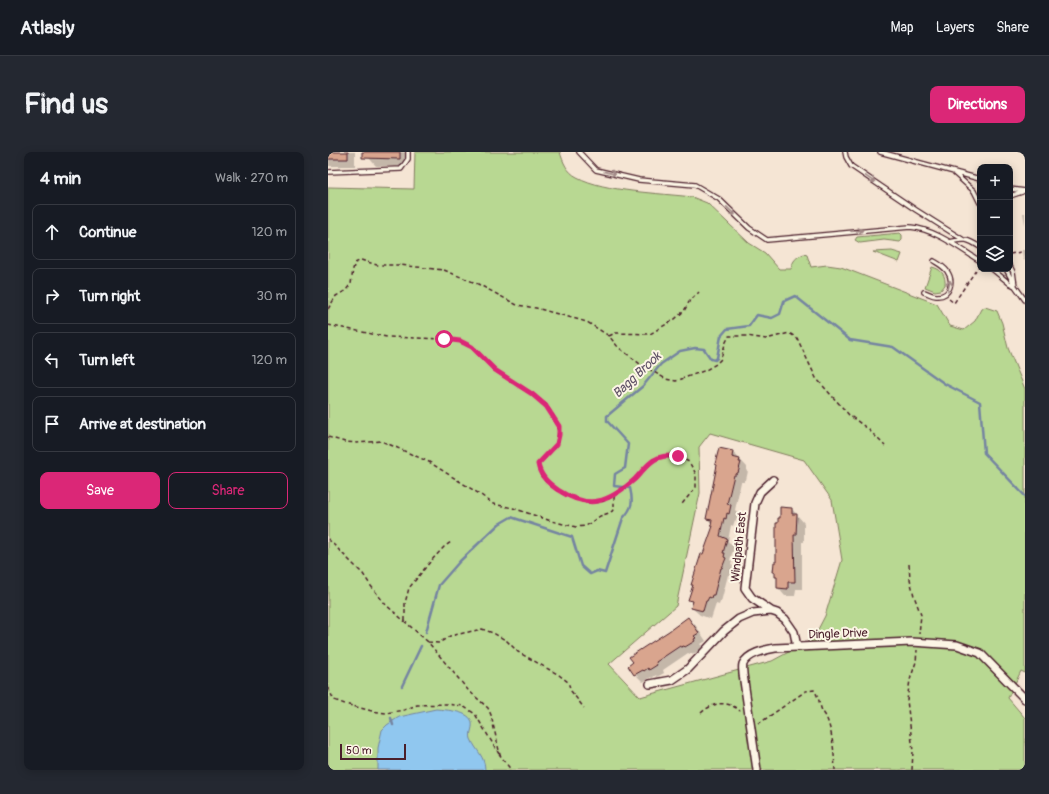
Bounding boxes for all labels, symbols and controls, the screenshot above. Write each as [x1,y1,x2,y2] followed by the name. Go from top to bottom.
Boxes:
[20,16,74,40] text: Atlasly
[891,19,914,36] text: Map
[936,19,974,36] text: Layers
[996,19,1029,36] text: Share
[930,86,1025,123] button: Directions
[24,87,108,122] text: Find us
[977,164,1013,272] map controls
[977,164,1013,200] button: +
[40,168,81,189] text: 4 min
[603,169,616,177] one-way arrow
[215,170,288,186] text: Walk · 270 m
[865,175,876,183] one-way arrow
[977,200,1013,236] button: −
[726,206,736,215] one-way arrow
[41,221,63,243] icon: ahead
[79,223,137,242] text: Continue
[251,224,287,240] text: 120 m
[850,227,863,235] one-way arrow
[977,236,1013,272] button: layers
[945,279,953,292] one-way arrow
[41,285,63,307] icon: right
[79,287,140,306] text: Turn right
[257,288,287,304] text: 30 m
[435,330,453,348] route start
[609,347,666,401] water label: Bagg Brook
[41,349,63,371] icon: left
[79,351,135,370] text: Turn left
[251,352,287,368] text: 120 m
[41,413,63,435] icon: arrive
[79,415,206,434] text: Arrive at destination
[669,447,687,465] route end
[40,472,160,509] button: Save
[168,472,288,509] button: Share
[728,511,750,583] street label: Windpath East
[808,625,868,643] street label: Dingle Drive
[340,742,406,761] scale bar
[346,744,372,757] text: 50 m

